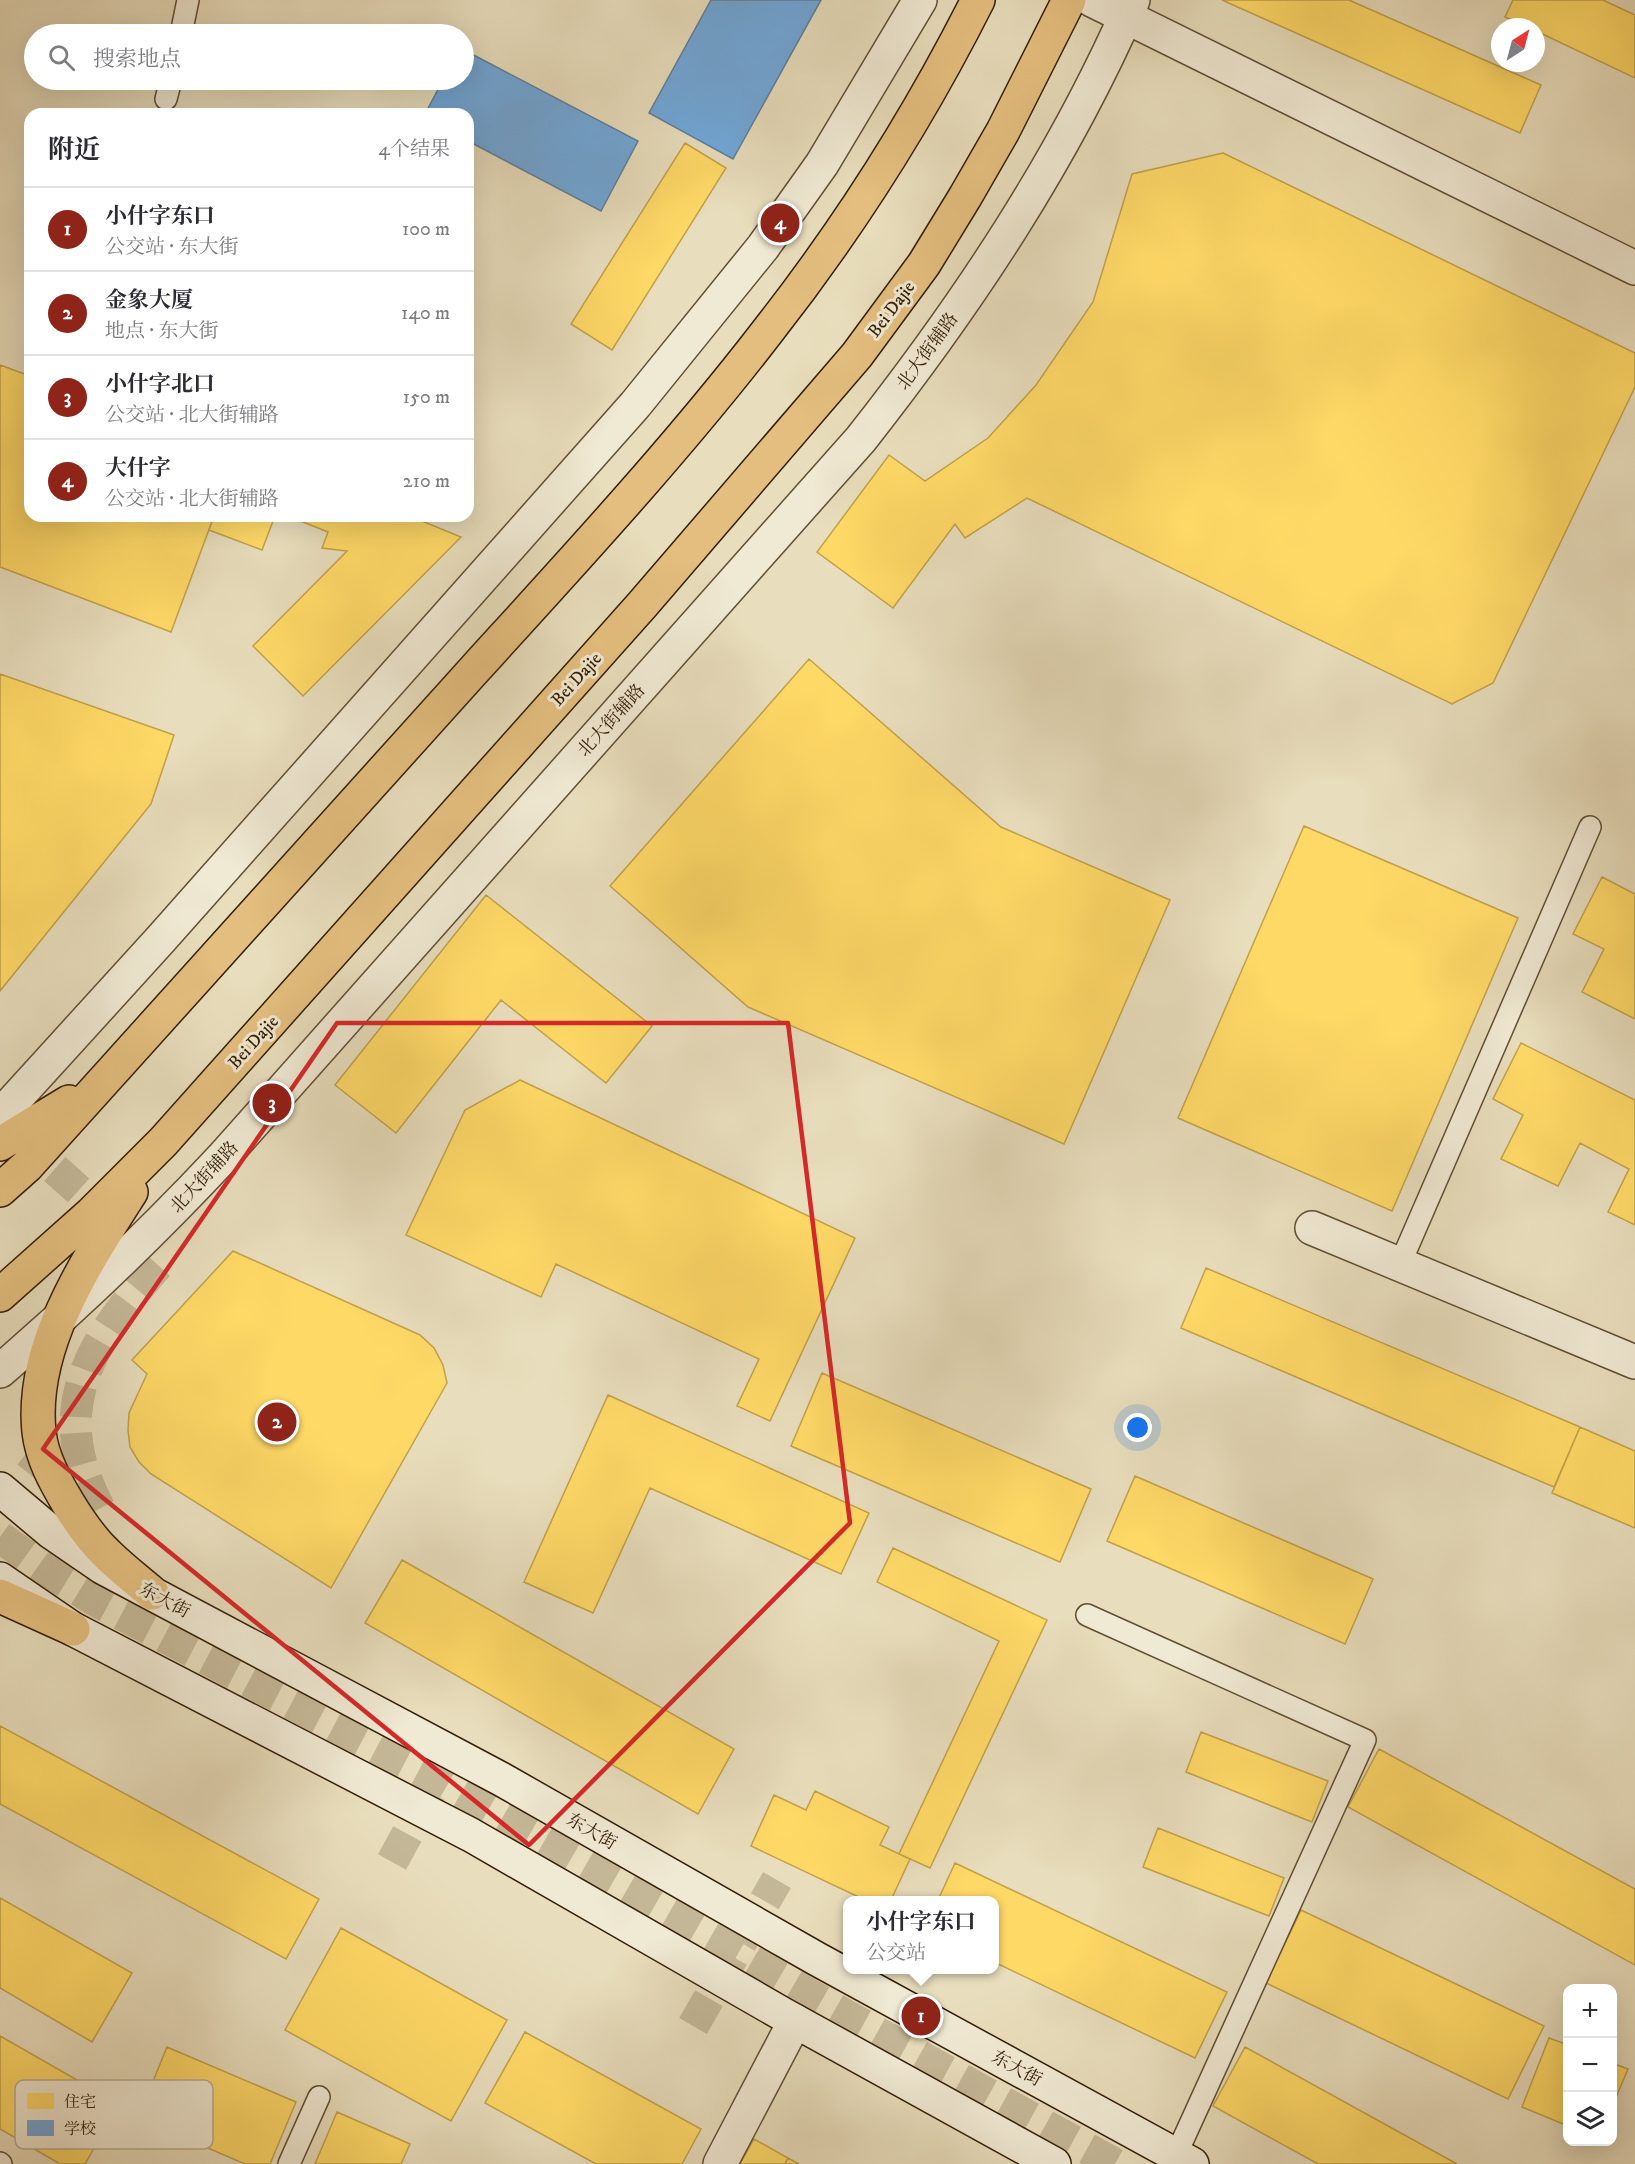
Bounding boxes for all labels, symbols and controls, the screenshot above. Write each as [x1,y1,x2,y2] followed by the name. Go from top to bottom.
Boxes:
[1491,18,1545,72] north arrow
[24,24,474,90] search box
[45,41,78,74] icon: search
[93,46,181,73] text: 搜索地点
[48,134,100,167] text: 附近
[378,137,450,162] text: 4个结果
[760,200,800,246] pin: 4
[105,203,215,230] text: 小什字东口
[64,217,71,242] text: 1
[402,217,450,242] text: 100 m
[105,235,238,260] text: 公交站 · 东大街
[864,277,920,342] street label: Bei Dajie
[105,287,193,314] text: 金象大厦
[63,301,72,326] text: 2
[401,301,450,326] text: 140 m
[892,309,963,394] street label: 北大街辅路
[105,319,218,344] text: 地点 · 东大街
[105,371,215,398] text: 小什字北口
[64,385,71,410] text: 3
[403,385,450,410] text: 150 m
[105,403,278,428] text: 公交站 · 北大街辅路
[105,455,171,482] text: 大什字
[62,469,73,494] text: 4
[403,469,450,494] text: 210 m
[105,487,278,512] text: 公交站 · 北大街辅路
[547,648,607,711] street label: Bei Dajie
[573,680,650,761] street label: 北大街辅路
[224,1011,284,1074] street label: Bei Dajie
[252,1080,292,1126] pin: 3
[166,1137,243,1218] street label: 北大街辅路
[258,1400,296,1444] pin: 2
[1123,1413,1152,1442] your location
[136,1578,194,1623] street label: 东大街
[563,1809,620,1855] street label: 东大街
[843,1896,999,1974] popup
[866,1909,976,1936] text: 小什字东口
[866,1941,926,1966] text: 公交站
[1563,1984,1617,2146] map controls
[1563,1984,1617,2038] button: +
[902,1994,940,2038] pin: 1
[1563,2038,1617,2092] button: −
[988,2046,1045,2092] street label: 东大街
[15,2080,213,2149] legend
[64,2092,96,2112] text: 住宅
[1563,2092,1617,2146] button: layers
[64,2119,96,2139] text: 学校

